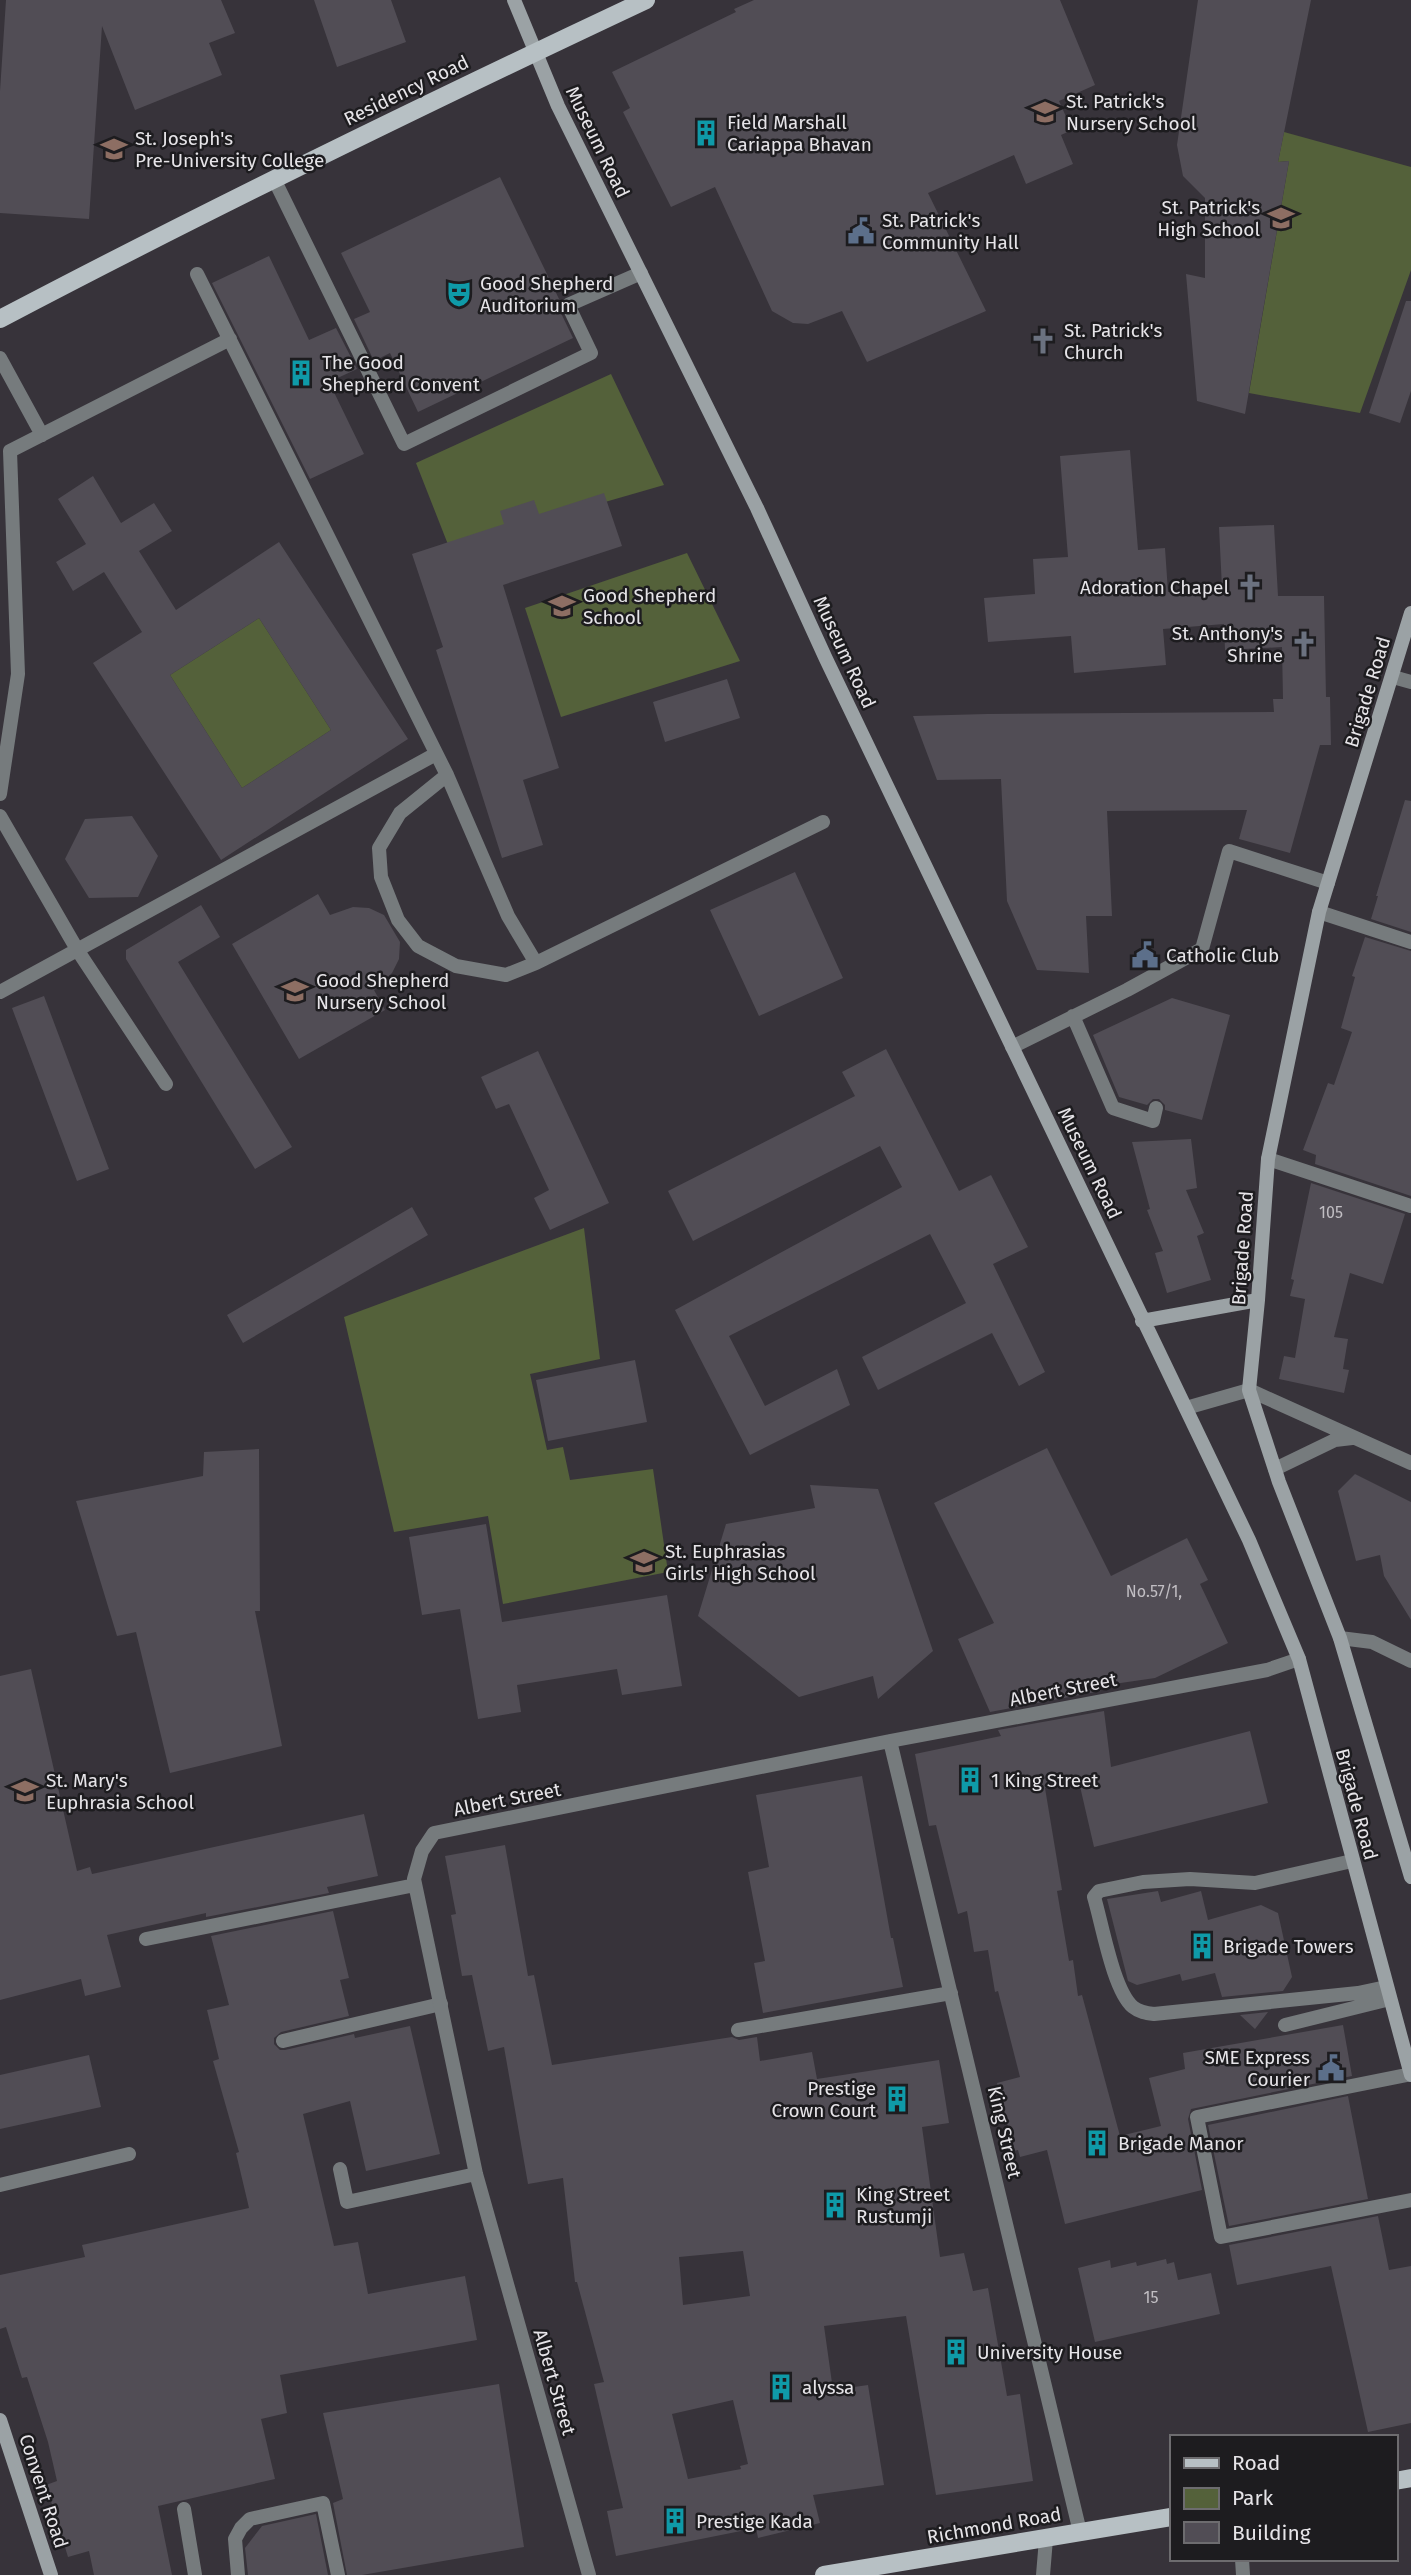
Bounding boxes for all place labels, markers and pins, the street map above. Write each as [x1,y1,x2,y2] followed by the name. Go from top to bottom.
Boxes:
[1066,90,1197,135] place label: St. Patrick's Nursery School
[1030,97,1060,127] school or university icon: St. Patrick's Nursery School
[727,111,872,156] place label: Field Marshall Cariappa Bhavan
[691,118,721,148] building icon: Field Marshall Cariappa Bhavan
[135,127,324,172] place label: St. Joseph's Pre-University College
[99,134,129,164] school or university icon: St. Joseph's Pre-University College
[1157,196,1260,241] place label: St. Patrick's High School
[1266,203,1296,233] school or university icon: St. Patrick's High School
[882,209,1019,254] place label: St. Patrick's Community Hall
[846,216,876,246] public building icon: St. Patrick's Community Hall
[480,272,613,317] place label: Good Shepherd Auditorium
[444,279,474,309] theatre icon: Good Shepherd Auditorium
[1064,319,1163,364] place label: St. Patrick's Church
[1028,326,1058,356] church icon: St. Patrick's Church
[322,351,480,396] place label: The Good Shepherd Convent
[286,358,316,388] building icon: The Good Shepherd Convent
[1235,572,1265,602] church icon: Adoration Chapel
[1080,576,1229,599] place label: Adoration Chapel
[583,584,716,629] place label: Good Shepherd School
[547,591,577,621] school or university icon: Good Shepherd School
[1172,622,1283,667] place label: St. Anthony's Shrine
[1289,629,1319,659] church icon: St. Anthony's Shrine
[1130,940,1160,970] public building icon: Catholic Club
[1166,944,1279,967] place label: Catholic Club
[316,969,449,1014] place label: Good Shepherd Nursery School
[280,976,310,1006] school or university icon: Good Shepherd Nursery School
[665,1540,816,1585] place label: St. Euphrasias Girls' High School
[629,1547,659,1577] school or university icon: St. Euphrasias Girls' High School
[955,1765,985,1795] building icon: 1 King Street
[46,1769,195,1814] place label: St. Mary's Euphrasia School
[991,1769,1099,1792] place label: 1 King Street
[10,1776,40,1806] school or university icon: St. Mary's Euphrasia School
[1187,1931,1217,1961] building icon: Brigade Towers
[1223,1935,1354,1958] place label: Brigade Towers
[1205,2046,1311,2091] place label: SME Express Courier
[1316,2053,1346,2083] public building icon: SME Express Courier
[771,2077,876,2122] place label: Prestige Crown Court
[882,2084,912,2114] building icon: Prestige Crown Court
[1082,2128,1112,2158] building icon: Brigade Manor
[1118,2132,1244,2155] place label: Brigade Manor
[856,2183,950,2228] place label: King Street Rustumji
[820,2190,850,2220] building icon: King Street Rustumji
[941,2337,971,2367] building icon: University House
[977,2341,1122,2364] place label: University House
[766,2372,796,2402] building icon: alyssa
[802,2376,854,2399] place label: alyssa
[660,2506,690,2536] building icon: Prestige Kada
[696,2510,813,2533] place label: Prestige Kada

